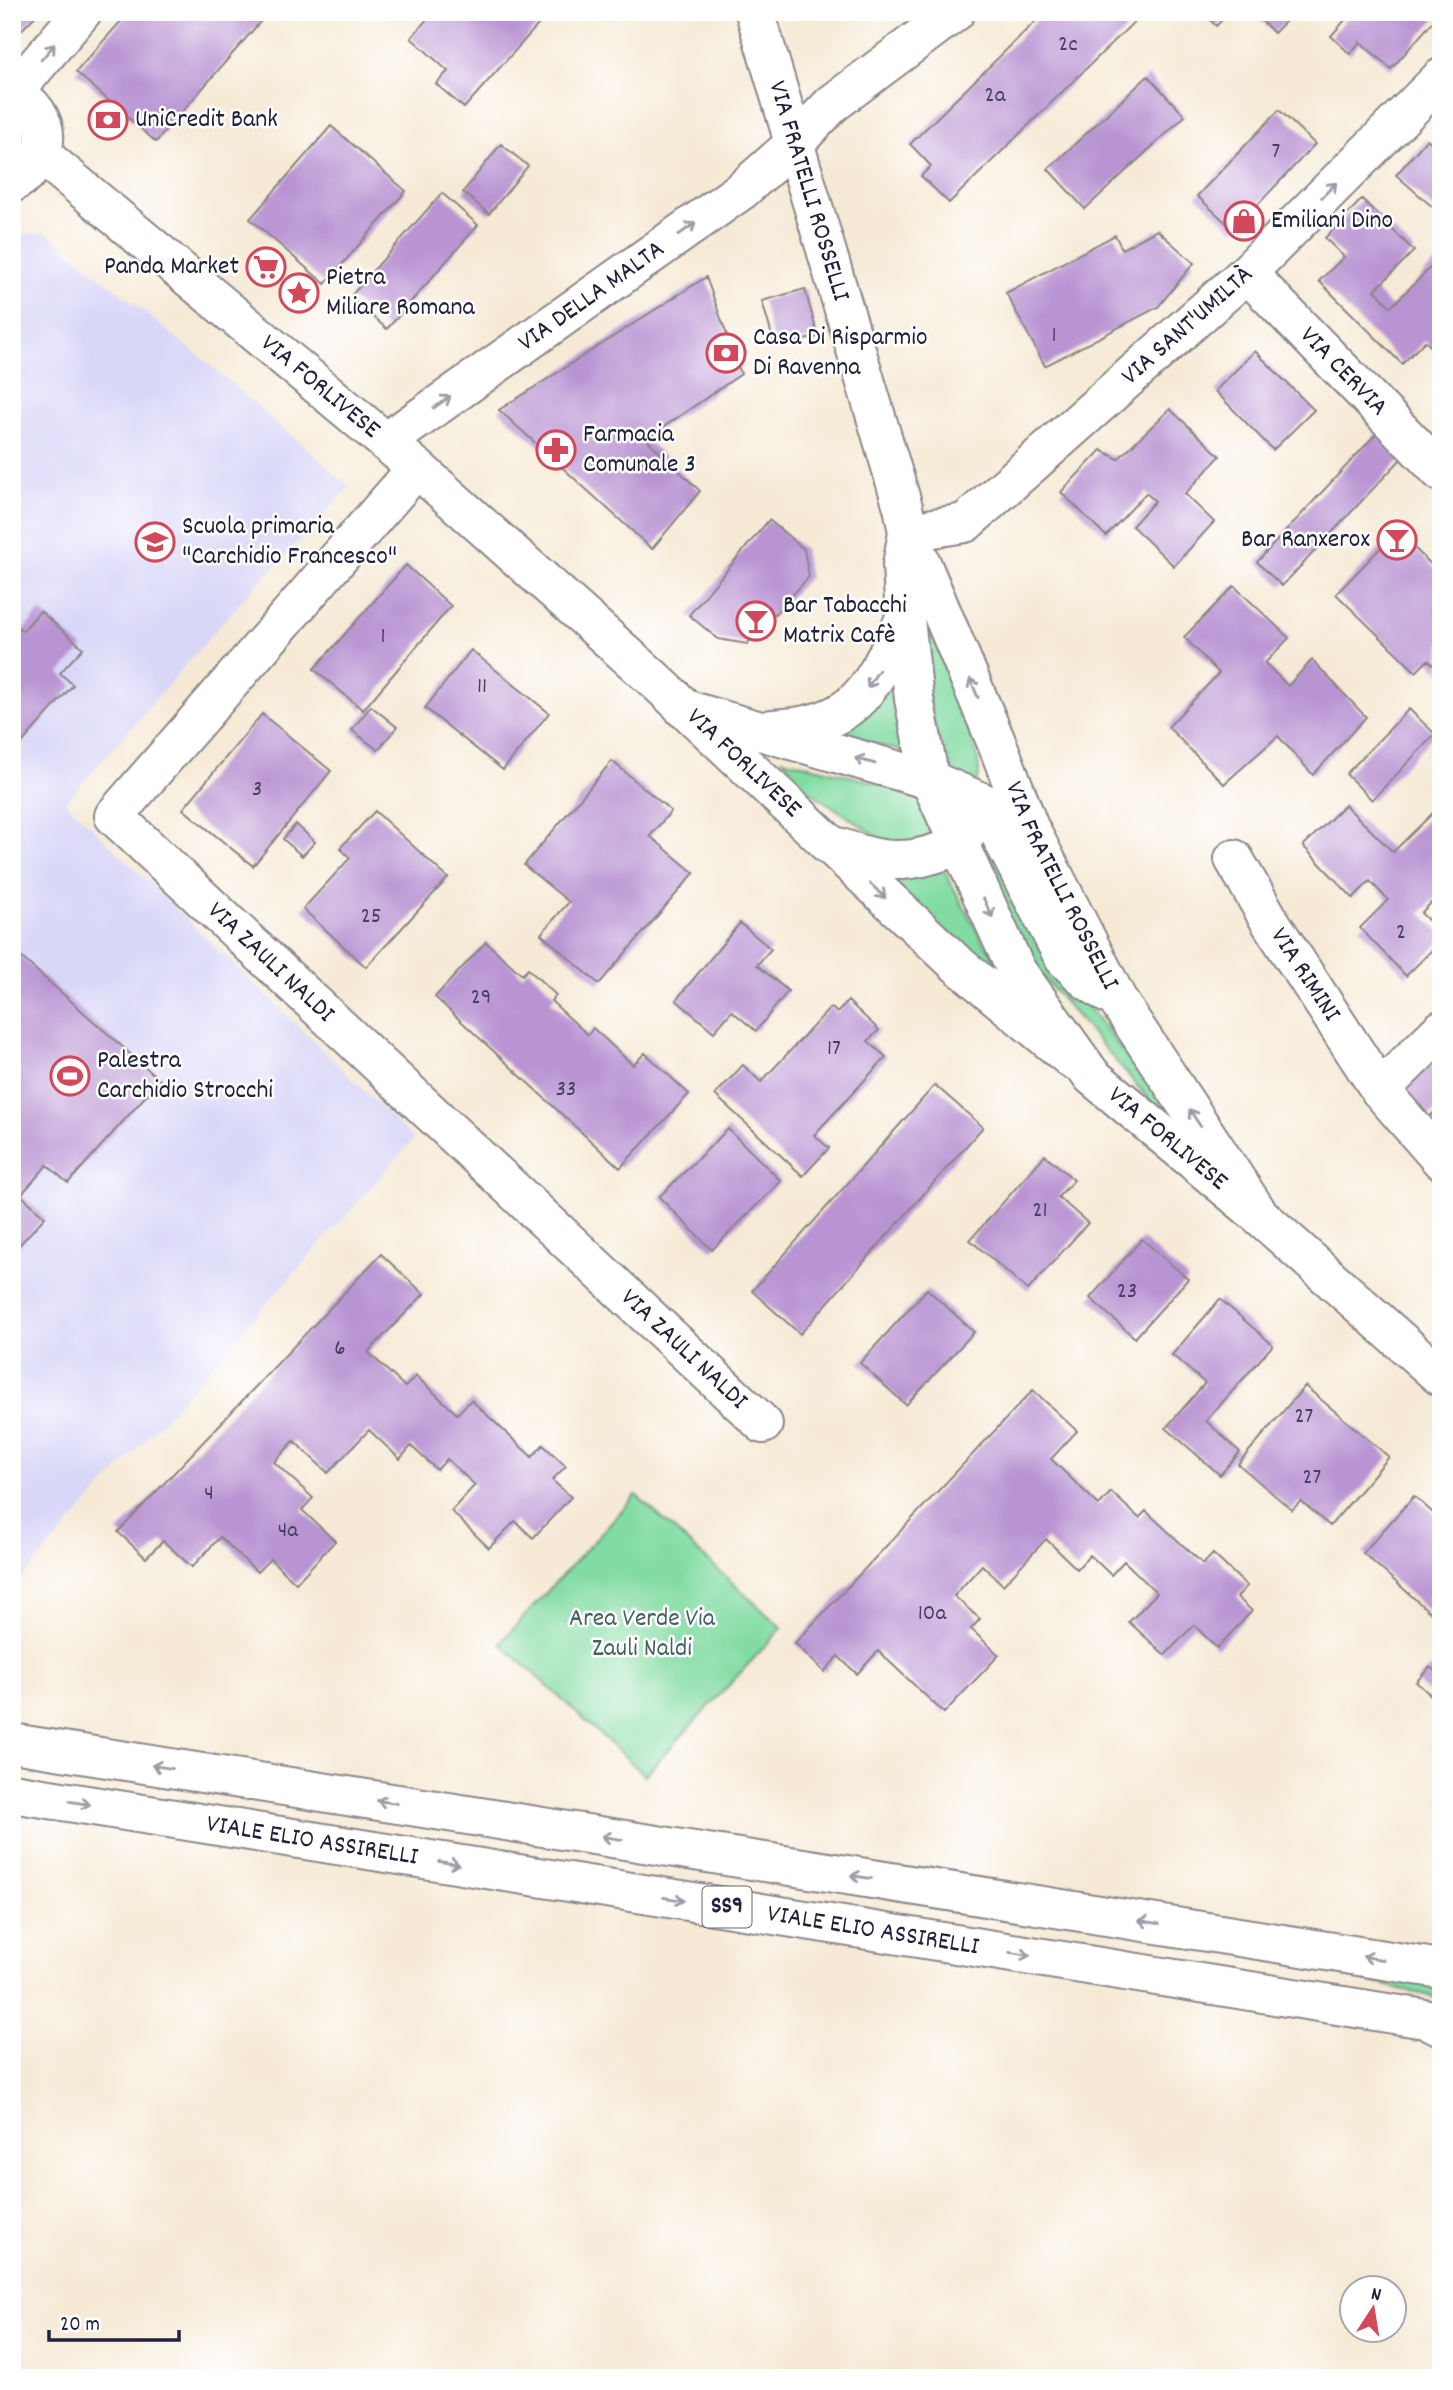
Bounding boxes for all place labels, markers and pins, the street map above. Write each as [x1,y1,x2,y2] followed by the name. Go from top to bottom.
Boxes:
[87,99,129,141] bank icon: UniCredit Bank
[135,102,278,139] place label: UniCredit Bank
[1223,200,1265,242] shop icon: Emiliani Dino
[1271,203,1393,240] place label: Emiliani Dino
[245,246,287,288] supermarket icon: Panda Market
[104,249,239,286] place label: Panda Market
[326,260,475,327] place label: Pietra Miliare Romana
[278,272,320,314] place icon: Pietra Miliare Romana
[753,320,928,387] place label: Casa Di Risparmio Di Ravenna
[705,332,747,374] bank icon: Casa Di Risparmio Di Ravenna
[583,417,696,484] place label: Farmacia Comunale 3
[535,429,577,471] pharmacy icon: Farmacia Comunale 3
[182,509,397,576] place label: Scuola primaria "Carchidio Francesco"
[1376,519,1418,561] bar icon: Bar Ranxerox
[134,521,176,563] school or university icon: Scuola primaria "Carchidio Francesco"
[1241,522,1370,559] place label: Bar Ranxerox
[783,588,907,655] place label: Bar Tabacchi Matrix Cafè
[735,600,777,642] bar icon: Bar Tabacchi Matrix Cafè
[97,1043,273,1110] place label: Palestra Carchidio Strocchi
[49,1055,91,1097] sports icon: Palestra Carchidio Strocchi

